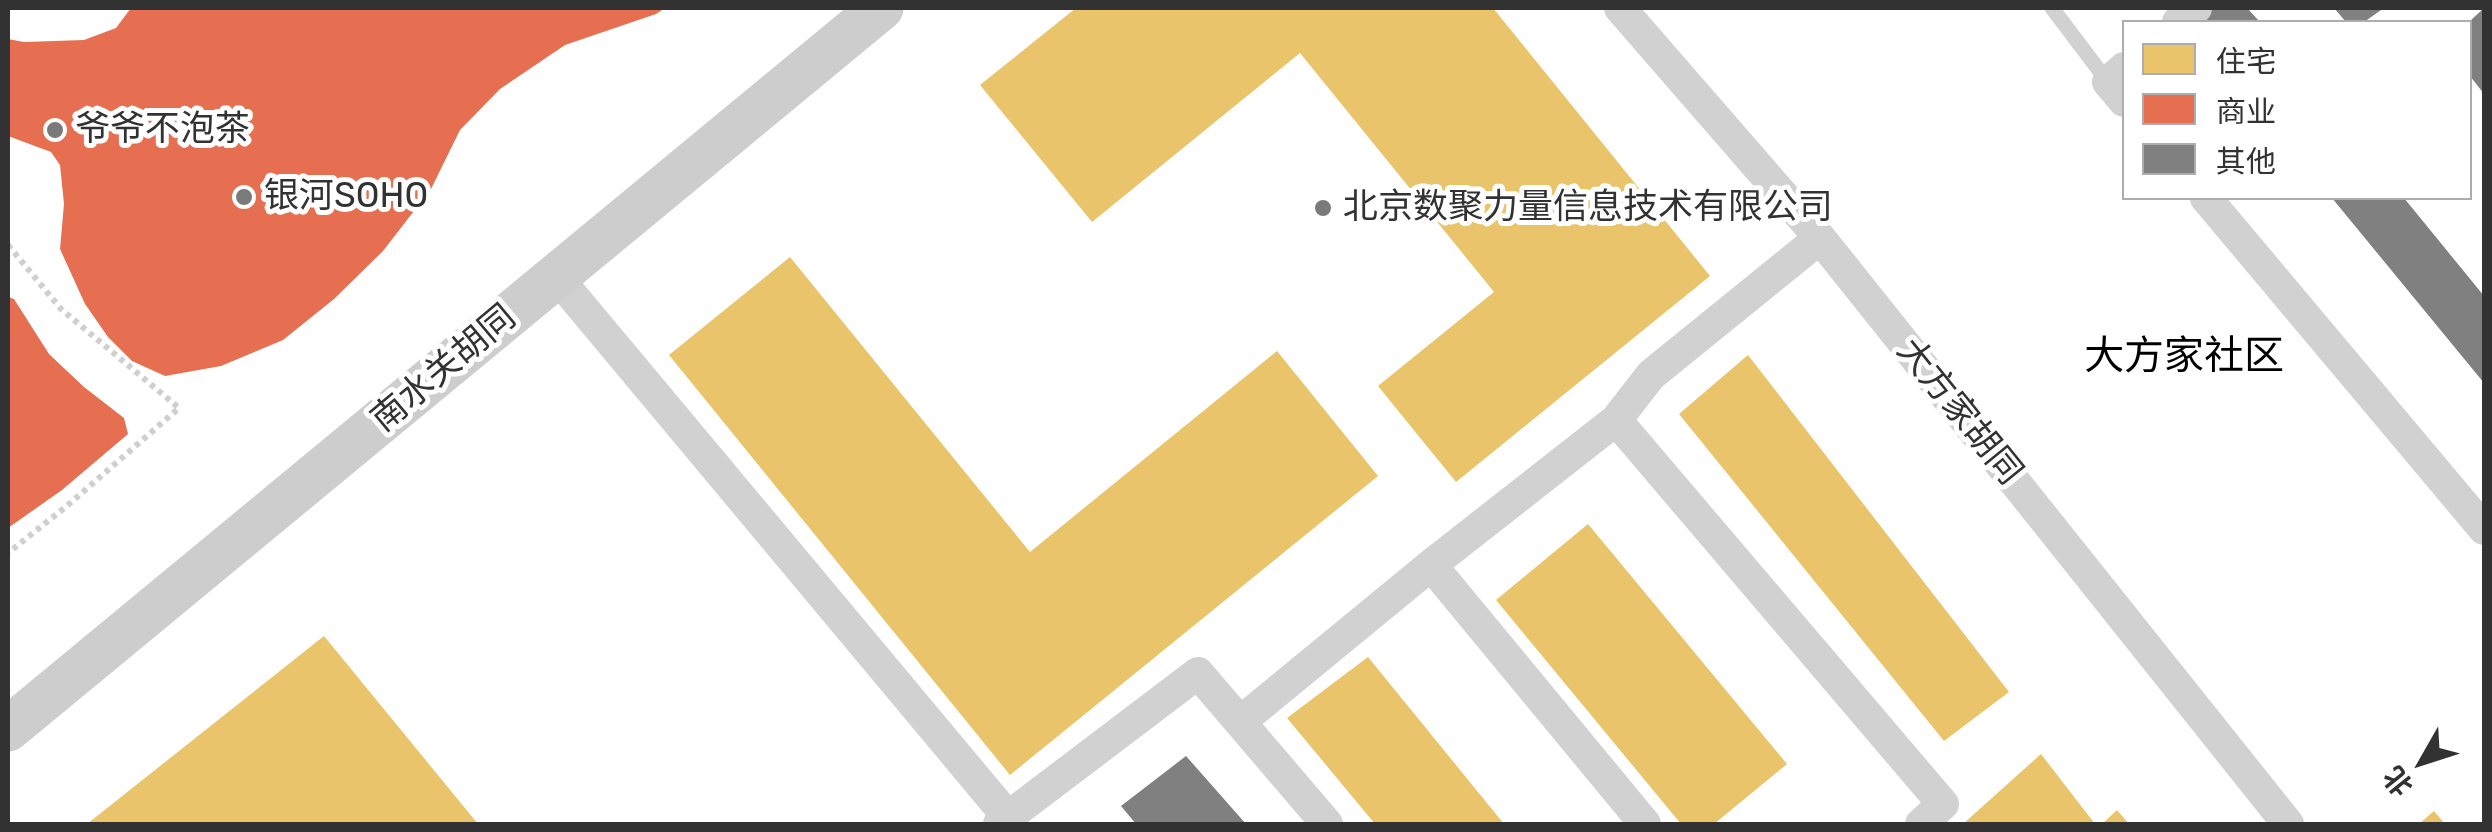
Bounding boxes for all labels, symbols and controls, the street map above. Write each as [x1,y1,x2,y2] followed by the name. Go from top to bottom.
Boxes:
[2122,20,2472,200] legend
[2216,44,2276,80] text: 住宅
[2216,94,2276,130] text: 商业
[75,109,250,151] place label: 爷爷不泡茶
[44,119,66,141] marker: 爷爷不泡茶
[2216,144,2276,180] text: 其他
[264,176,428,218] place label: 银河SOHO
[233,186,255,208] marker: 银河SOHO
[1343,187,1833,229] place label: 北京数聚力量信息技术有限公司
[1312,197,1334,219] marker: 北京数聚力量信息技术有限公司
[363,297,525,441] street label: 南水关胡同
[1888,331,2030,493] street label: 大方家胡同
[2084,333,2284,381] district label: 大方家社区
[2372,712,2472,812] north arrow
[2377,760,2420,802] text: 北

